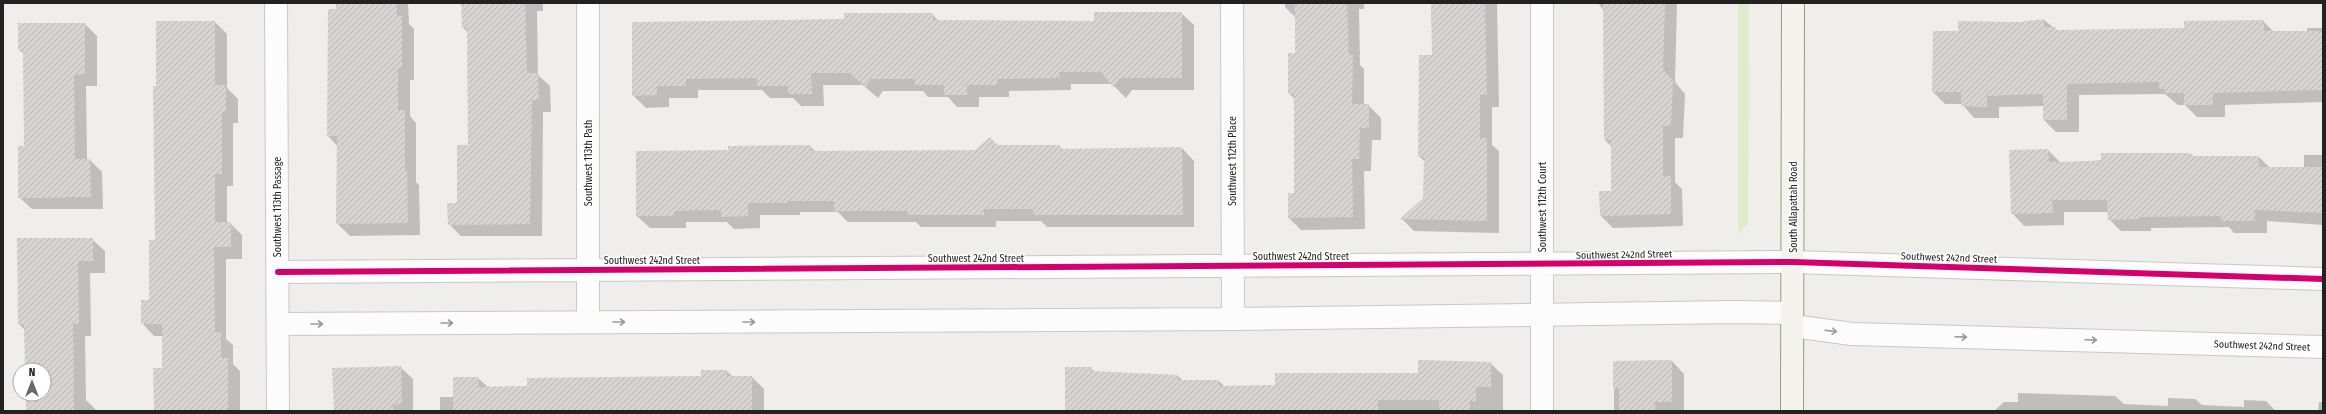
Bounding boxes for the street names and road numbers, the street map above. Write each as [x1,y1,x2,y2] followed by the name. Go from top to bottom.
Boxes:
[1227,116,1239,206] street label: Southwest 112th Place
[583,120,595,206] street label: Southwest 113th Path
[272,157,284,257] street label: Southwest 113th Passage
[1537,161,1549,252] street label: Southwest 112th Court
[1788,161,1800,253] street label: South Allapattah Road
[1576,248,1673,262] street label: Southwest 242nd Street
[1901,250,1998,266] street label: Southwest 242nd Street
[1253,251,1350,263] street label: Southwest 242nd Street
[928,253,1025,265] street label: Southwest 242nd Street
[604,255,701,267] street label: Southwest 242nd Street
[2214,338,2311,354] street label: Southwest 242nd Street

